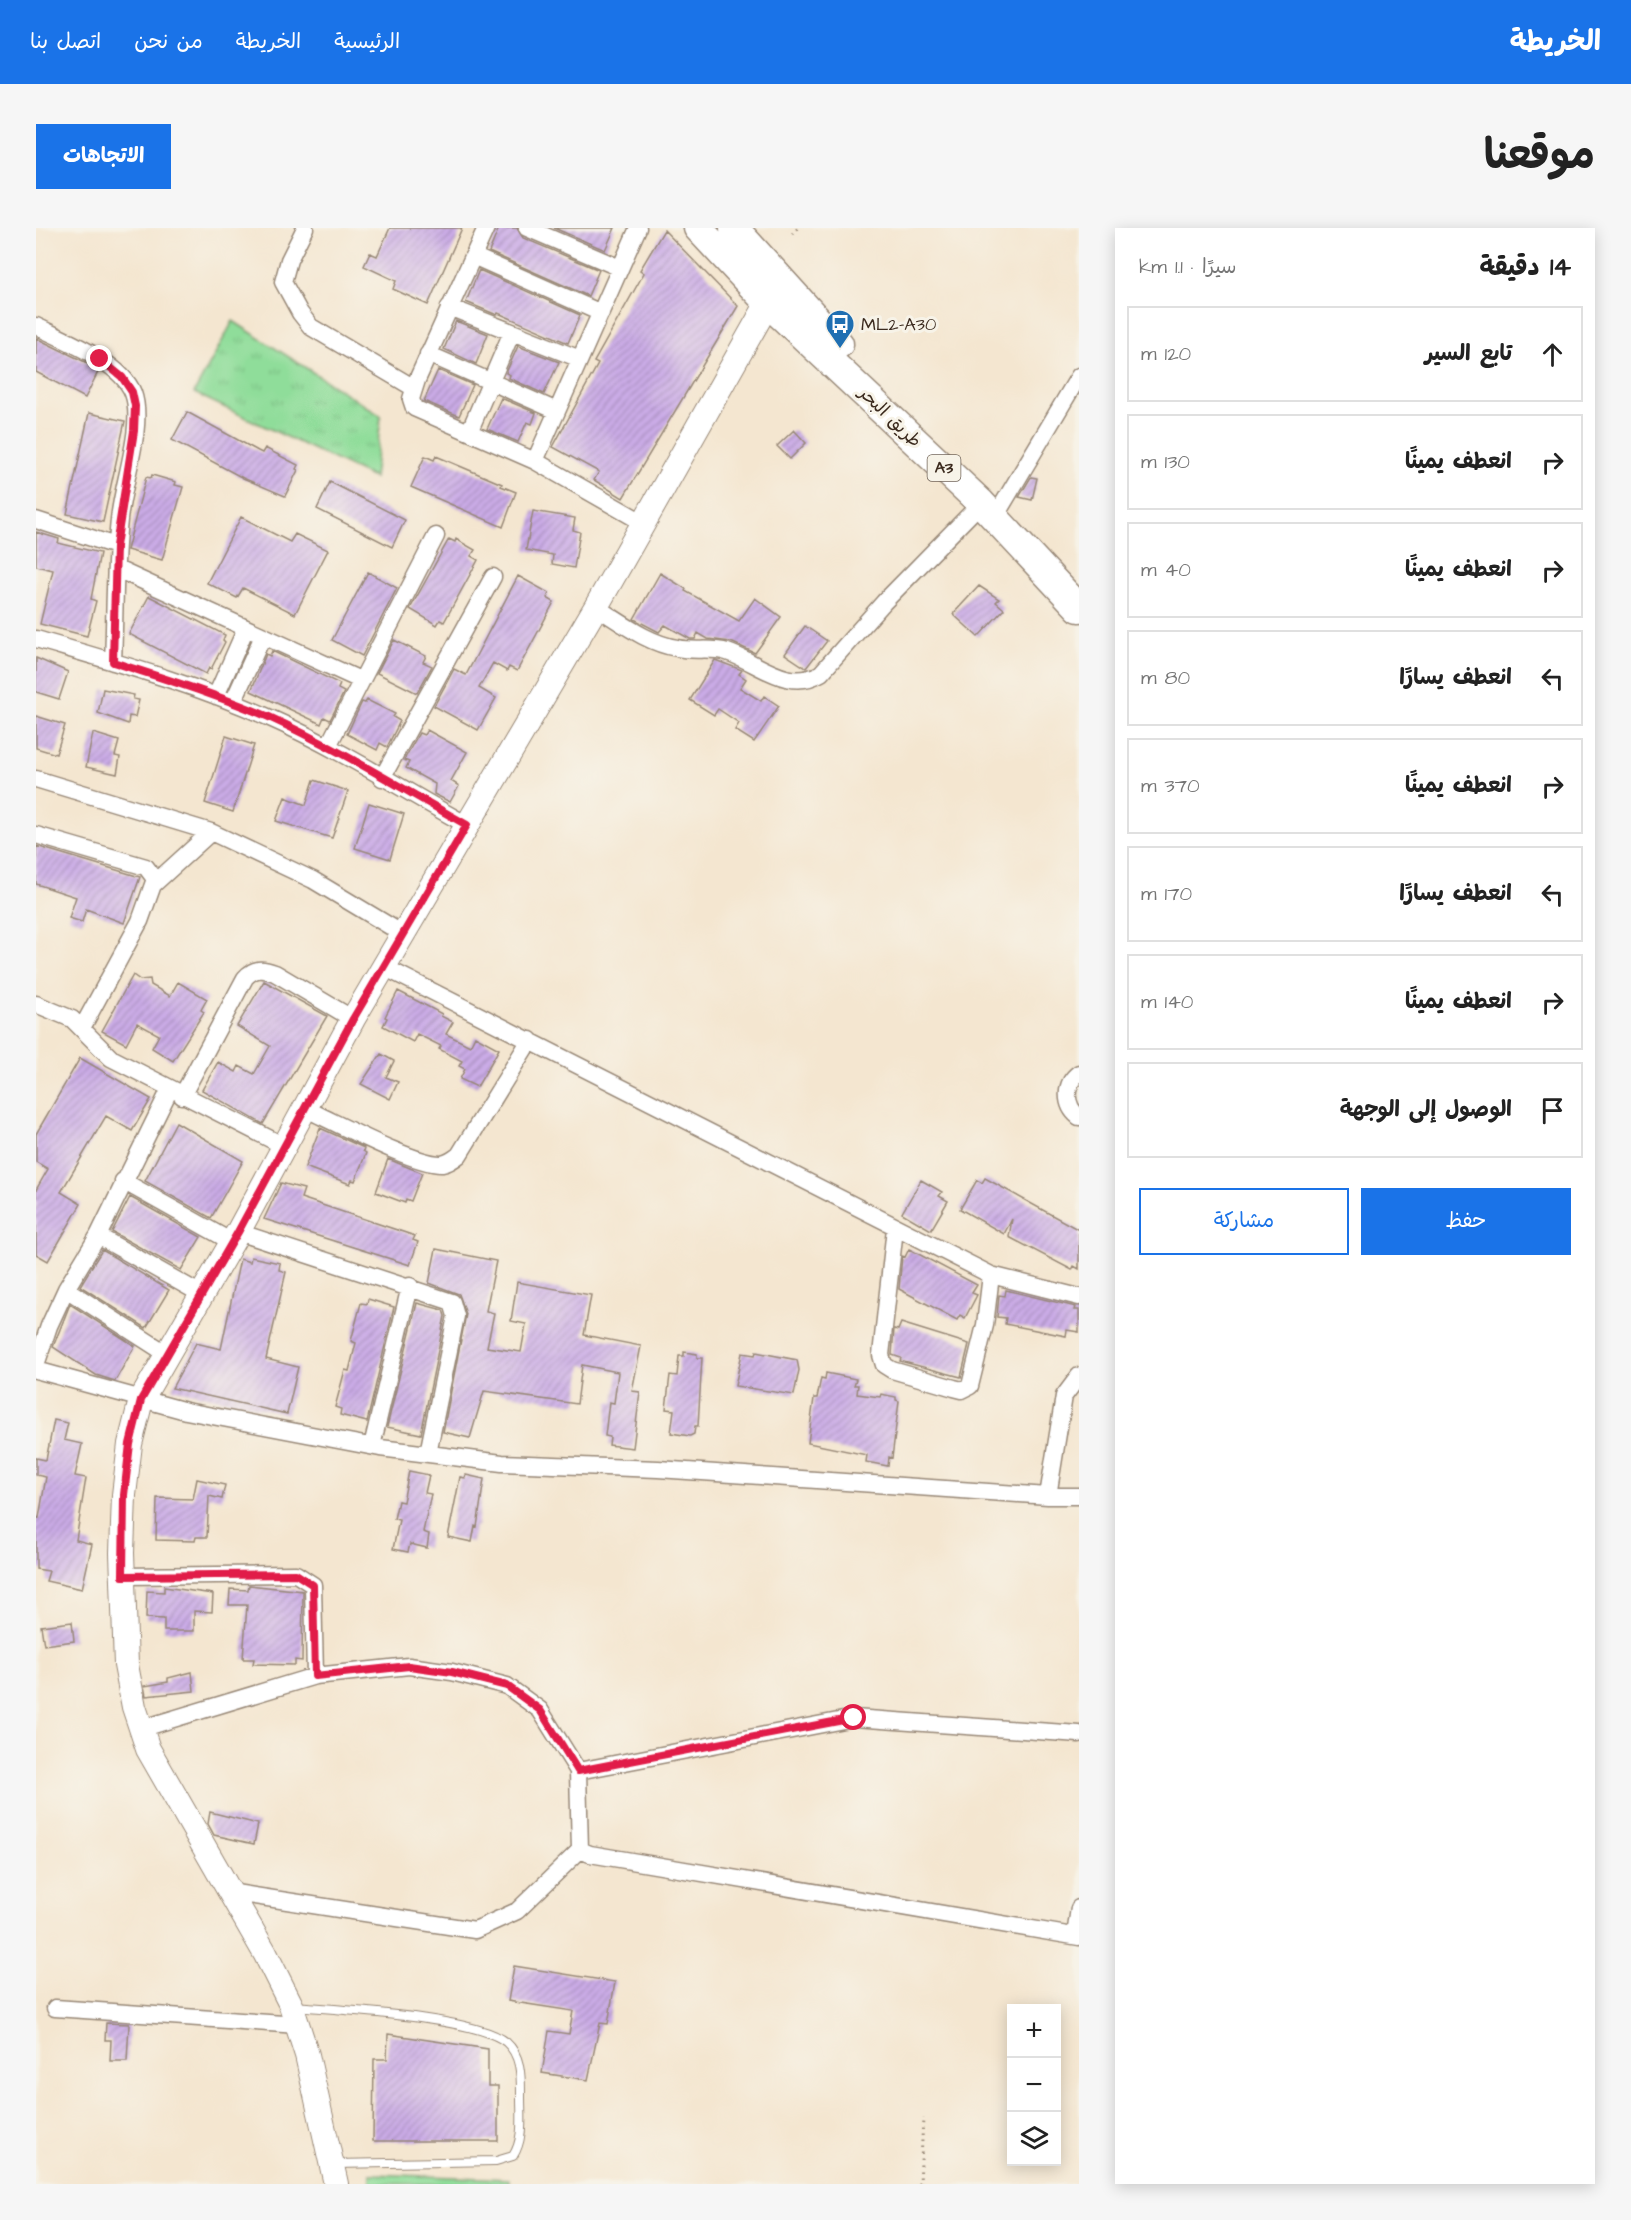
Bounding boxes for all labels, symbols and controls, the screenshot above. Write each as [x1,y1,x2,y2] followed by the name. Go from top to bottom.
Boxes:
[1510,22,1601,61] text: الخريطة
[30,27,101,56] text: اتصل بنا
[134,27,203,56] text: من نحن
[236,27,301,56] text: الخريطة
[334,27,400,56] text: الرئيسية
[36,124,171,189] button: الاتجاهات
[1484,127,1595,185] text: موقعنا
[1480,249,1571,285] text: 14 دقيقة
[1139,253,1236,281] text: سيرًا · 1.1 km
[824,308,856,350] bus stop icon: ML2-A30
[861,312,936,337] place label: ML2-A30
[1425,338,1512,369] text: تابع السير
[1536,338,1569,371] icon: ahead
[1141,340,1191,368] text: 120 m
[86,345,112,371] route end
[852,379,927,453] street label: طريق البحر
[1405,446,1512,477] text: انعطف يمينًا
[1536,446,1569,479] icon: right
[1141,448,1190,476] text: 130 m
[928,455,960,481] road number: A3
[1405,554,1512,585] text: انعطف يمينًا
[1536,554,1569,587] icon: right
[1141,556,1191,584] text: 40 m
[1399,662,1512,693] text: انعطف يسارًا
[1536,662,1569,695] icon: left
[1141,664,1190,692] text: 80 m
[1405,770,1512,801] text: انعطف يمينًا
[1536,770,1569,803] icon: right
[1141,772,1200,800] text: 370 m
[1399,878,1512,909] text: انعطف يسارًا
[1536,878,1569,911] icon: left
[1141,880,1192,908] text: 170 m
[1405,986,1512,1017] text: انعطف يمينًا
[1536,986,1569,1019] icon: right
[1141,988,1193,1016] text: 140 m
[1340,1094,1512,1125] text: الوصول إلى الوجهة
[1536,1094,1569,1127] icon: arrive
[1139,1188,1349,1255] button: مشاركة
[1361,1188,1571,1255] button: حفظ
[840,1704,866,1730] route start
[1007,2004,1061,2166] map controls
[1007,2004,1061,2058] button: +
[1007,2058,1061,2112] button: −
[1007,2112,1061,2166] button: layers

